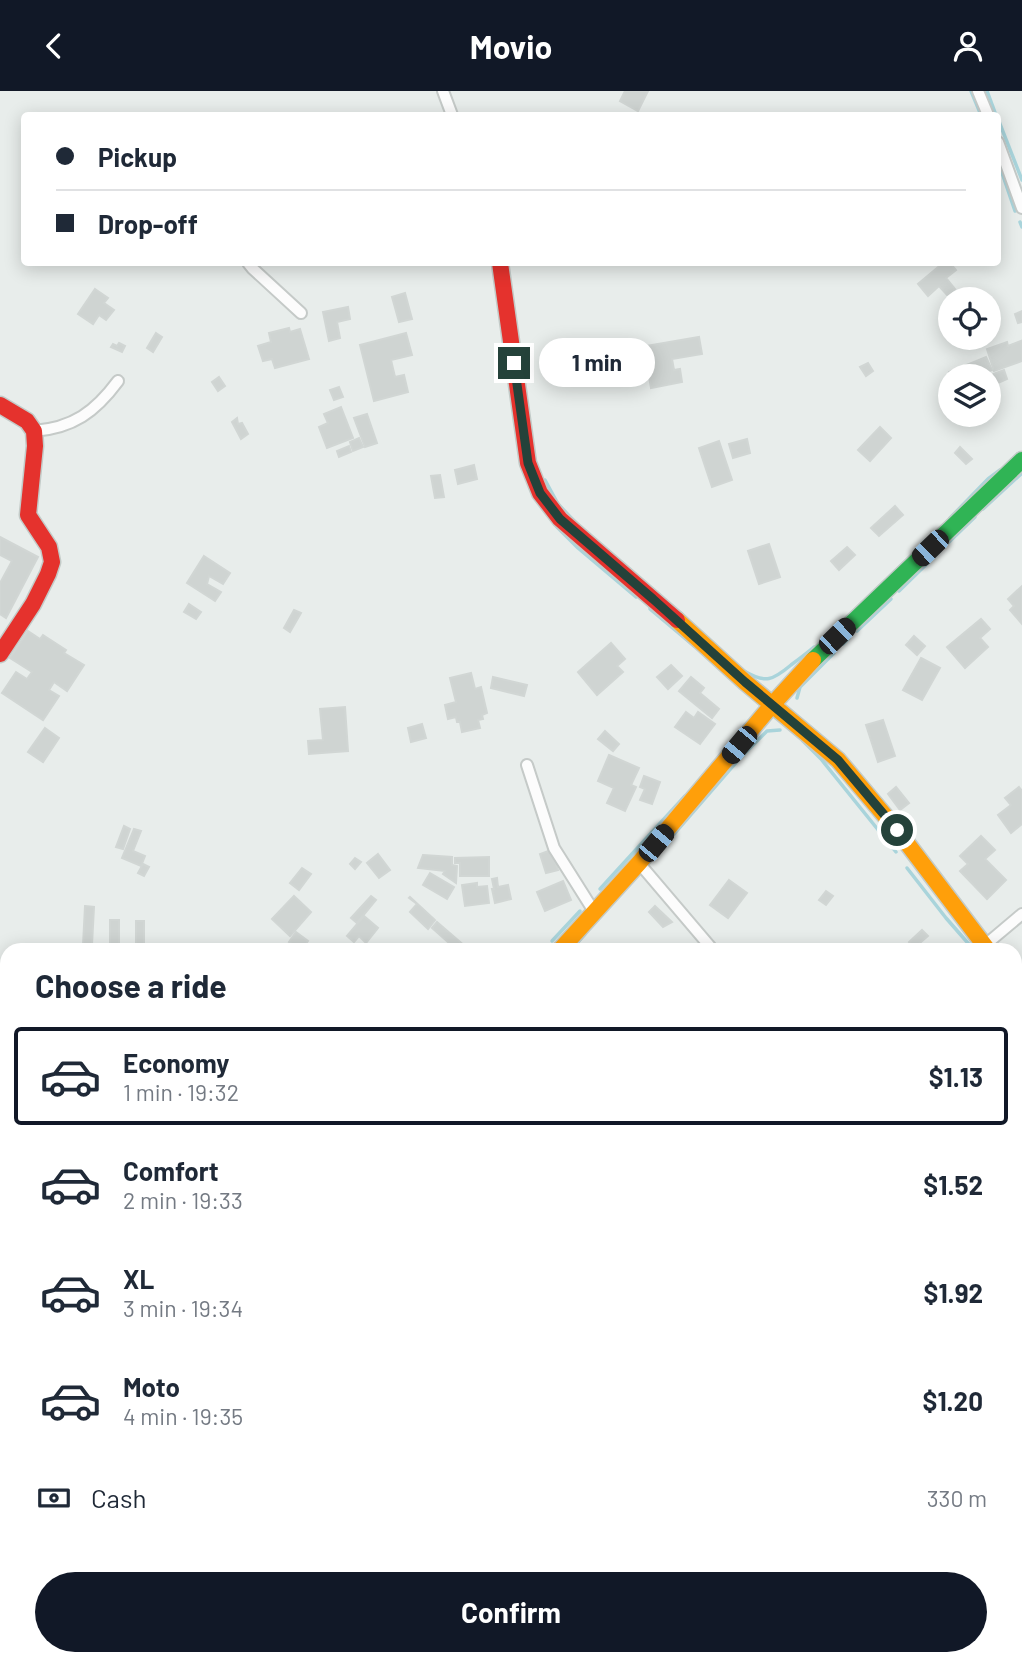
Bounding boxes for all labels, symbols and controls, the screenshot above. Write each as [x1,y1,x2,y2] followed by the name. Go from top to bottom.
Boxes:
[35,27,73,65] icon: back
[470,27,552,65] text: Movio
[949,27,987,65] icon: person
[98,141,177,172] text: Pickup
[98,208,198,239] text: Drop-off
[938,287,1001,427] map controls
[938,287,1001,350] button: locate
[538,338,654,387] callout: 1 min
[498,347,530,379] route end
[572,348,622,376] text: 1 min
[938,364,1001,427] button: layers
[908,526,953,570] car
[815,614,860,658] car
[718,722,761,768] car
[881,814,913,846] route start
[635,820,678,866] car
[35,966,227,1004] text: Choose a ride
[39,1045,102,1108] icon: car
[123,1047,229,1078] text: Economy
[929,1061,983,1092] text: $1.13
[123,1078,239,1106] text: 1 min · 19:32
[39,1153,102,1216] icon: car
[123,1155,219,1186] text: Comfort
[923,1169,983,1200] text: $1.52
[123,1186,243,1214] text: 2 min · 19:33
[39,1261,102,1324] icon: car
[123,1263,154,1294] text: XL
[924,1277,983,1308] text: $1.92
[123,1294,243,1322] text: 3 min · 19:34
[39,1369,102,1432] icon: car
[123,1371,180,1402] text: Moto
[923,1385,983,1416] text: $1.20
[123,1402,243,1430] text: 4 min · 19:35
[35,1479,73,1517] icon: cash
[91,1482,146,1513] text: Cash
[927,1484,987,1512] text: 330 m
[35,1572,987,1652] button: Confirm

